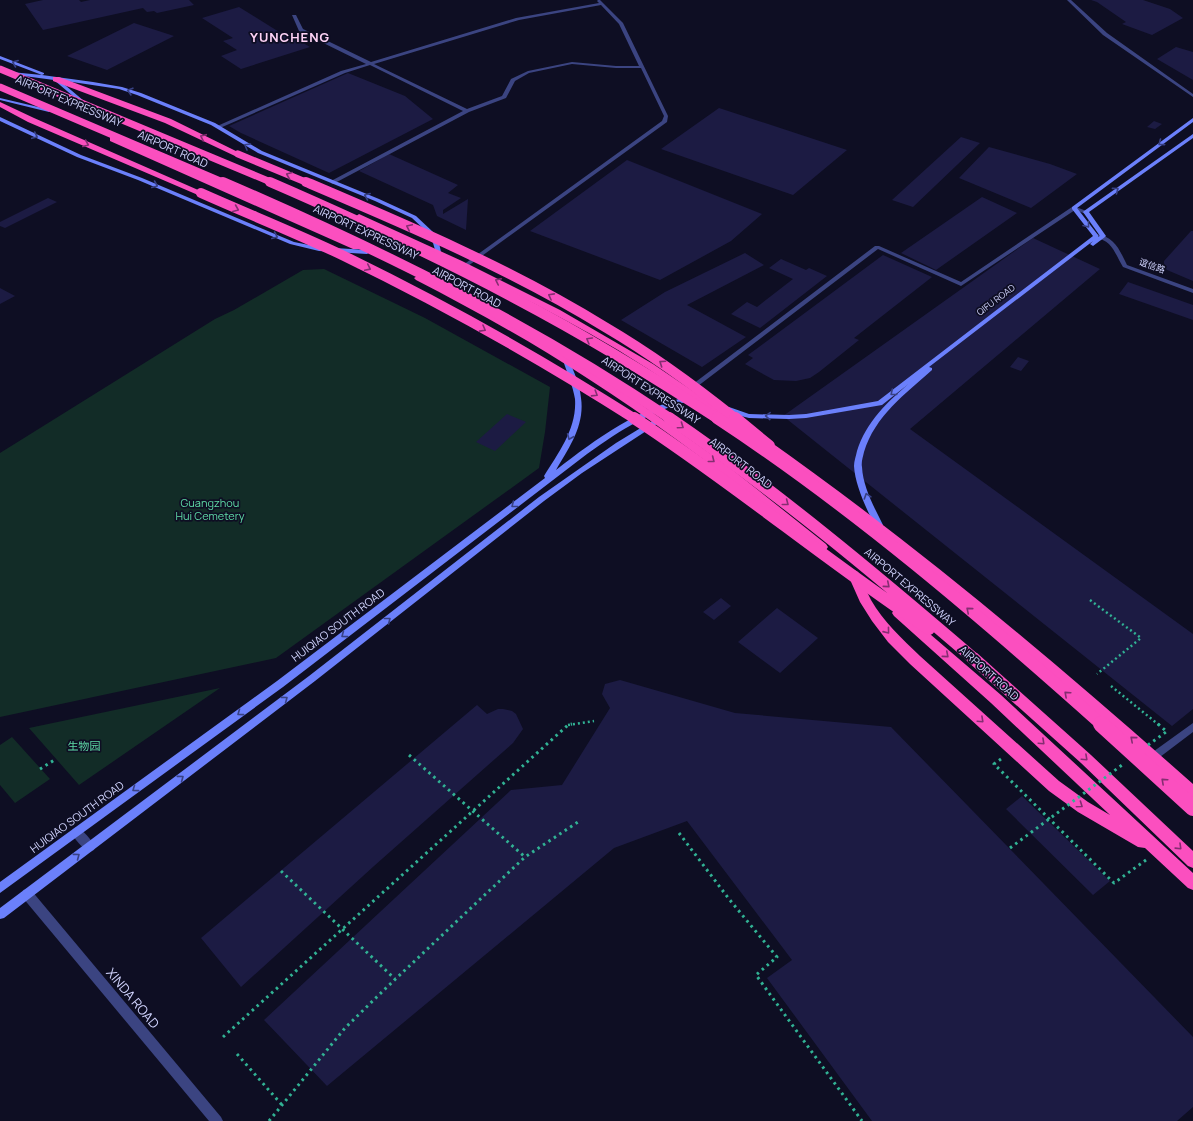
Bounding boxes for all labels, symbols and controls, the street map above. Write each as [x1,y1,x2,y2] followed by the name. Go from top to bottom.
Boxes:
[250,28,330,46] district label: YUNCHENG
[12,60,20,68] one-way arrow
[14,71,126,130] street label: AIRPORT EXPRESSWAY
[126,87,133,96] one-way arrow
[136,126,211,171] street label: AIRPORT ROAD
[30,131,38,139] one-way arrow
[199,134,207,142] one-way arrow
[1159,138,1166,145] one-way arrow
[83,139,90,147] one-way arrow
[244,143,251,150] one-way arrow
[286,172,294,180] one-way arrow
[151,180,159,188] one-way arrow
[1112,188,1119,195] one-way arrow
[363,192,370,200] one-way arrow
[311,201,422,263] street label: AIRPORT EXPRESSWAY
[232,204,240,212] one-way arrow
[1083,220,1090,227] one-way arrow
[405,224,413,232] one-way arrow
[271,231,278,239] one-way arrow
[1137,255,1167,276] street label: 谊信路
[430,262,504,311] street label: AIRPORT ROAD
[363,263,371,271] one-way arrow
[495,278,503,286] one-way arrow
[974,281,1018,318] street label: QIFU ROAD
[548,293,555,301] one-way arrow
[479,324,486,332] one-way arrow
[586,338,593,345] one-way arrow
[599,352,704,428] street label: AIRPORT EXPRESSWAY
[659,360,666,368] one-way arrow
[890,388,898,395] one-way arrow
[591,390,598,397] one-way arrow
[765,412,771,420] one-way arrow
[677,421,684,429] one-way arrow
[707,433,776,492] street label: AIRPORT ROAD
[566,434,574,441] one-way arrow
[708,455,715,462] one-way arrow
[863,493,872,500] one-way arrow
[176,495,245,523] park label: Guangzhou Hui Cemetery
[782,498,789,505] one-way arrow
[511,500,518,507] one-way arrow
[862,544,960,630] street label: AIRPORT EXPRESSWAY
[882,581,889,588] one-way arrow
[288,585,387,665] street label: HUIQIAO SOUTH ROAD
[966,607,973,614] one-way arrow
[383,618,390,625] one-way arrow
[882,626,889,634] one-way arrow
[342,630,349,637] one-way arrow
[956,642,1022,703] street label: AIRPORT ROAD
[941,650,949,658] one-way arrow
[1065,692,1072,699] one-way arrow
[280,697,287,704] one-way arrow
[237,708,244,715] one-way arrow
[976,716,984,723] one-way arrow
[1038,737,1045,744] one-way arrow
[1130,737,1137,744] one-way arrow
[68,738,101,753] park label: 生物园
[1080,753,1088,761] one-way arrow
[176,775,183,782] one-way arrow
[27,777,127,856] street label: HUIQIAO SOUTH ROAD
[1161,779,1169,786] one-way arrow
[132,784,139,792] one-way arrow
[1076,800,1083,808] one-way arrow
[1174,843,1182,850] one-way arrow
[73,854,80,861] one-way arrow
[103,964,164,1032] street label: XINDA ROAD

